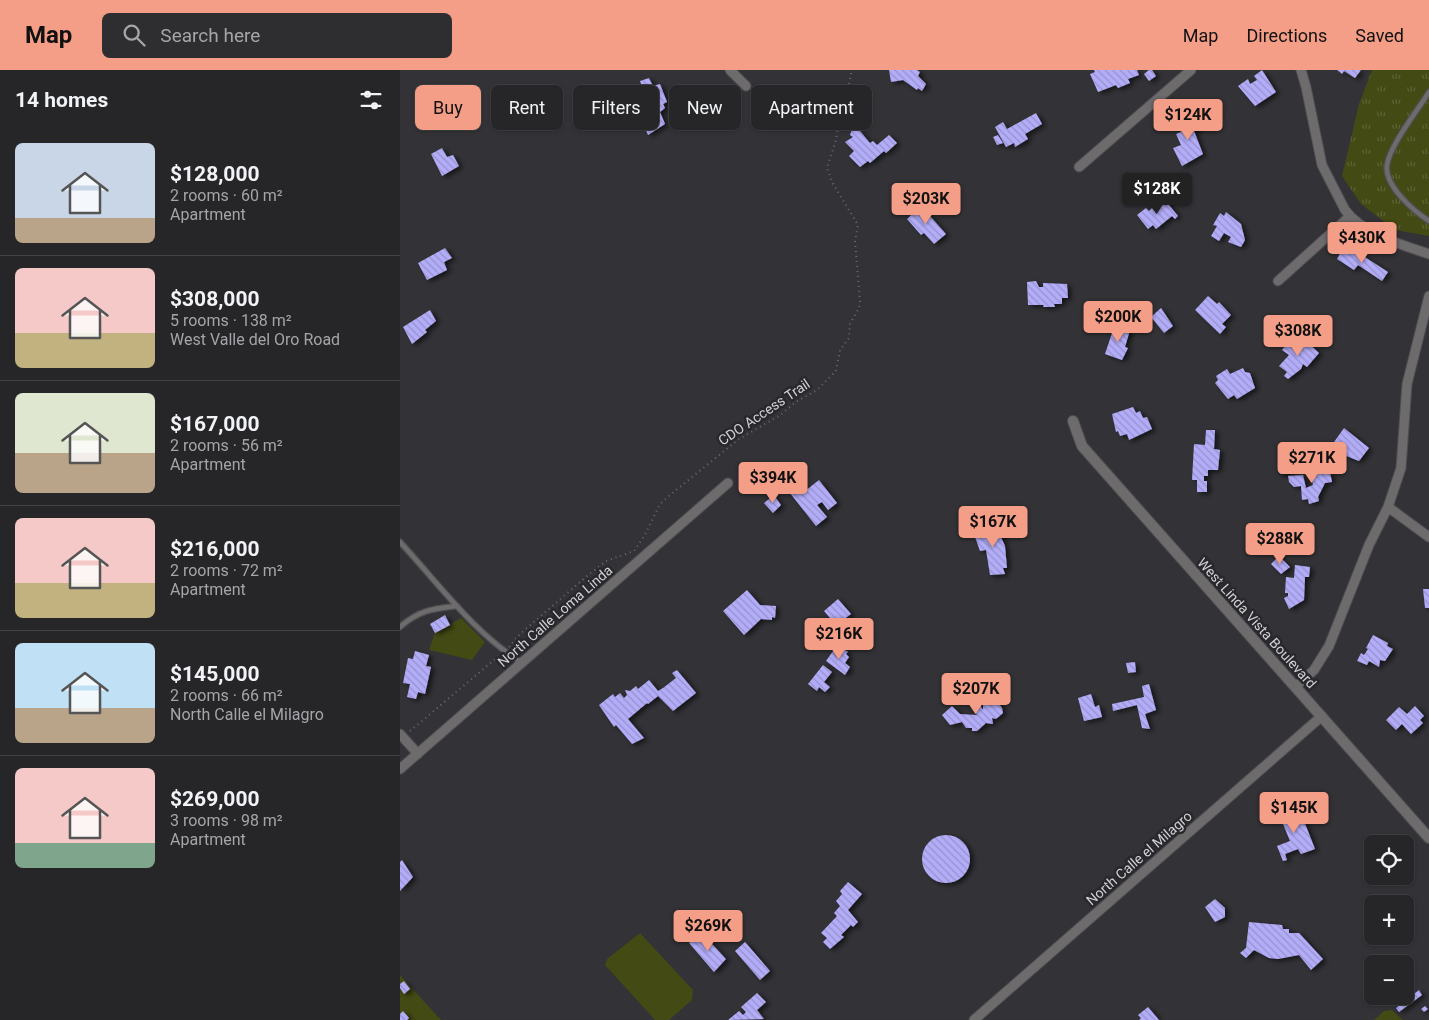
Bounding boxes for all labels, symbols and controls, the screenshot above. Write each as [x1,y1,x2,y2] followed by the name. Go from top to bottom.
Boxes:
[102,13,452,58] search box
[25,21,72,49] text: Map
[120,21,148,49] icon: search
[160,24,260,47] text: Search here
[1183,25,1218,46] text: Map
[1246,25,1327,46] text: Directions
[1355,25,1404,46] text: Saved
[415,85,481,130] chip: Buy
[491,85,563,130] chip: Rent
[573,85,659,130] chip: Filters
[669,85,741,130] chip: New
[751,85,872,130] chip: Apartment
[357,86,385,114] icon: filters
[15,88,108,112] text: 14 homes
[1153,98,1223,141] pin: $124K
[1165,105,1211,124] text: $124K
[170,162,260,186] text: $128,000
[55,163,115,223] icon: home
[1122,172,1192,215] pin: $128K
[1134,179,1180,198] text: $128K
[891,182,961,225] pin: $203K
[170,186,283,205] text: 2 rooms · 60 m²
[903,189,949,208] text: $203K
[170,205,246,224] text: Apartment
[1327,222,1397,264] pin: $430K
[1339,228,1385,247] text: $430K
[170,287,260,311] text: $308,000
[55,288,115,348] icon: home
[1083,300,1153,343] pin: $200K
[1095,307,1141,326] text: $200K
[170,311,292,330] text: 5 rooms · 138 m²
[1263,314,1333,357] pin: $308K
[1275,321,1321,340] text: $308K
[170,330,340,349] text: West Valle del Oro Road
[715,375,813,449] street label: CDO Access Trail
[170,412,260,436] text: $167,000
[55,413,115,473] icon: home
[170,436,283,455] text: 2 rooms · 56 m²
[1277,442,1347,484] pin: $271K
[1289,448,1335,467] text: $271K
[170,455,246,474] text: Apartment
[738,462,808,504] pin: $394K
[750,468,796,487] text: $394K
[958,506,1028,548] pin: $167K
[970,512,1016,531] text: $167K
[1245,522,1315,565] pin: $288K
[1257,529,1303,548] text: $288K
[170,537,260,561] text: $216,000
[55,538,115,598] icon: home
[1194,555,1320,691] street label: West Linda Vista Boulevard
[170,561,283,580] text: 2 rooms · 72 m²
[495,562,615,670] street label: North Calle Loma Linda
[170,580,246,599] text: Apartment
[804,618,874,660] pin: $216K
[816,624,862,643] text: $216K
[170,662,260,686] text: $145,000
[55,663,115,723] icon: home
[941,672,1011,715] pin: $207K
[953,679,999,698] text: $207K
[170,686,283,705] text: 2 rooms · 66 m²
[170,705,324,724] text: North Calle el Milagro
[170,787,260,811] text: $269,000
[55,788,115,848] icon: home
[1259,792,1329,834] pin: $145K
[1271,798,1317,817] text: $145K
[1083,808,1195,908] street label: North Calle el Milagro
[170,811,283,830] text: 3 rooms · 98 m²
[170,830,246,849] text: Apartment
[1364,835,1414,1005] map controls
[1364,835,1414,885] button: locate
[1364,895,1414,945] button: +
[673,910,743,952] pin: $269K
[685,916,731,935] text: $269K
[1364,955,1414,1005] button: −

